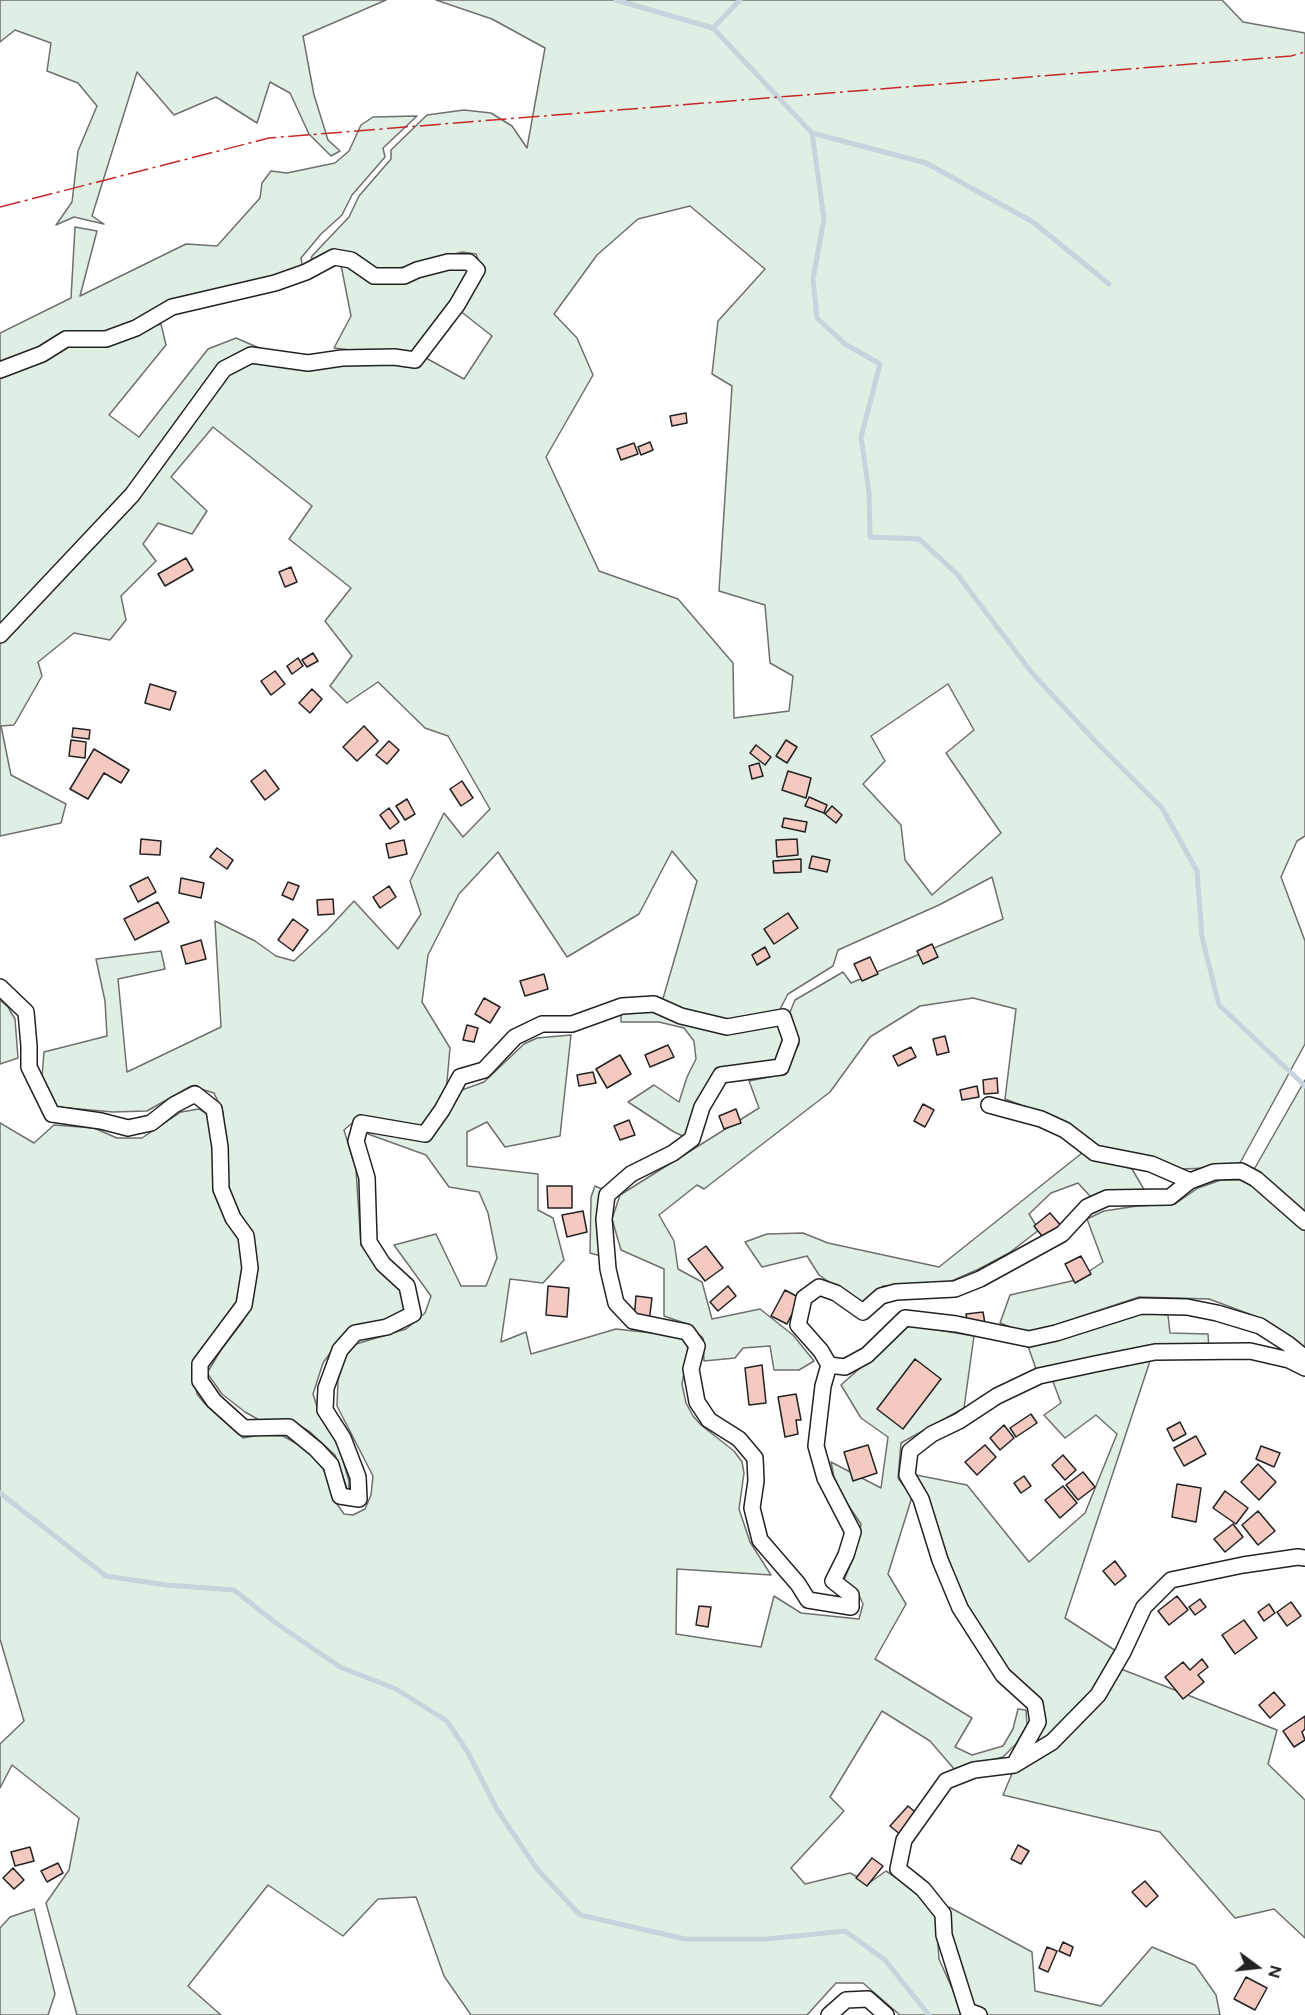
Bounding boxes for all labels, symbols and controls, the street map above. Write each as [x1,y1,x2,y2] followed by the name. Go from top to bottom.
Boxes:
[1227,1937,1287,1997] north arrow
[1264,1963,1286,1980] text: N

